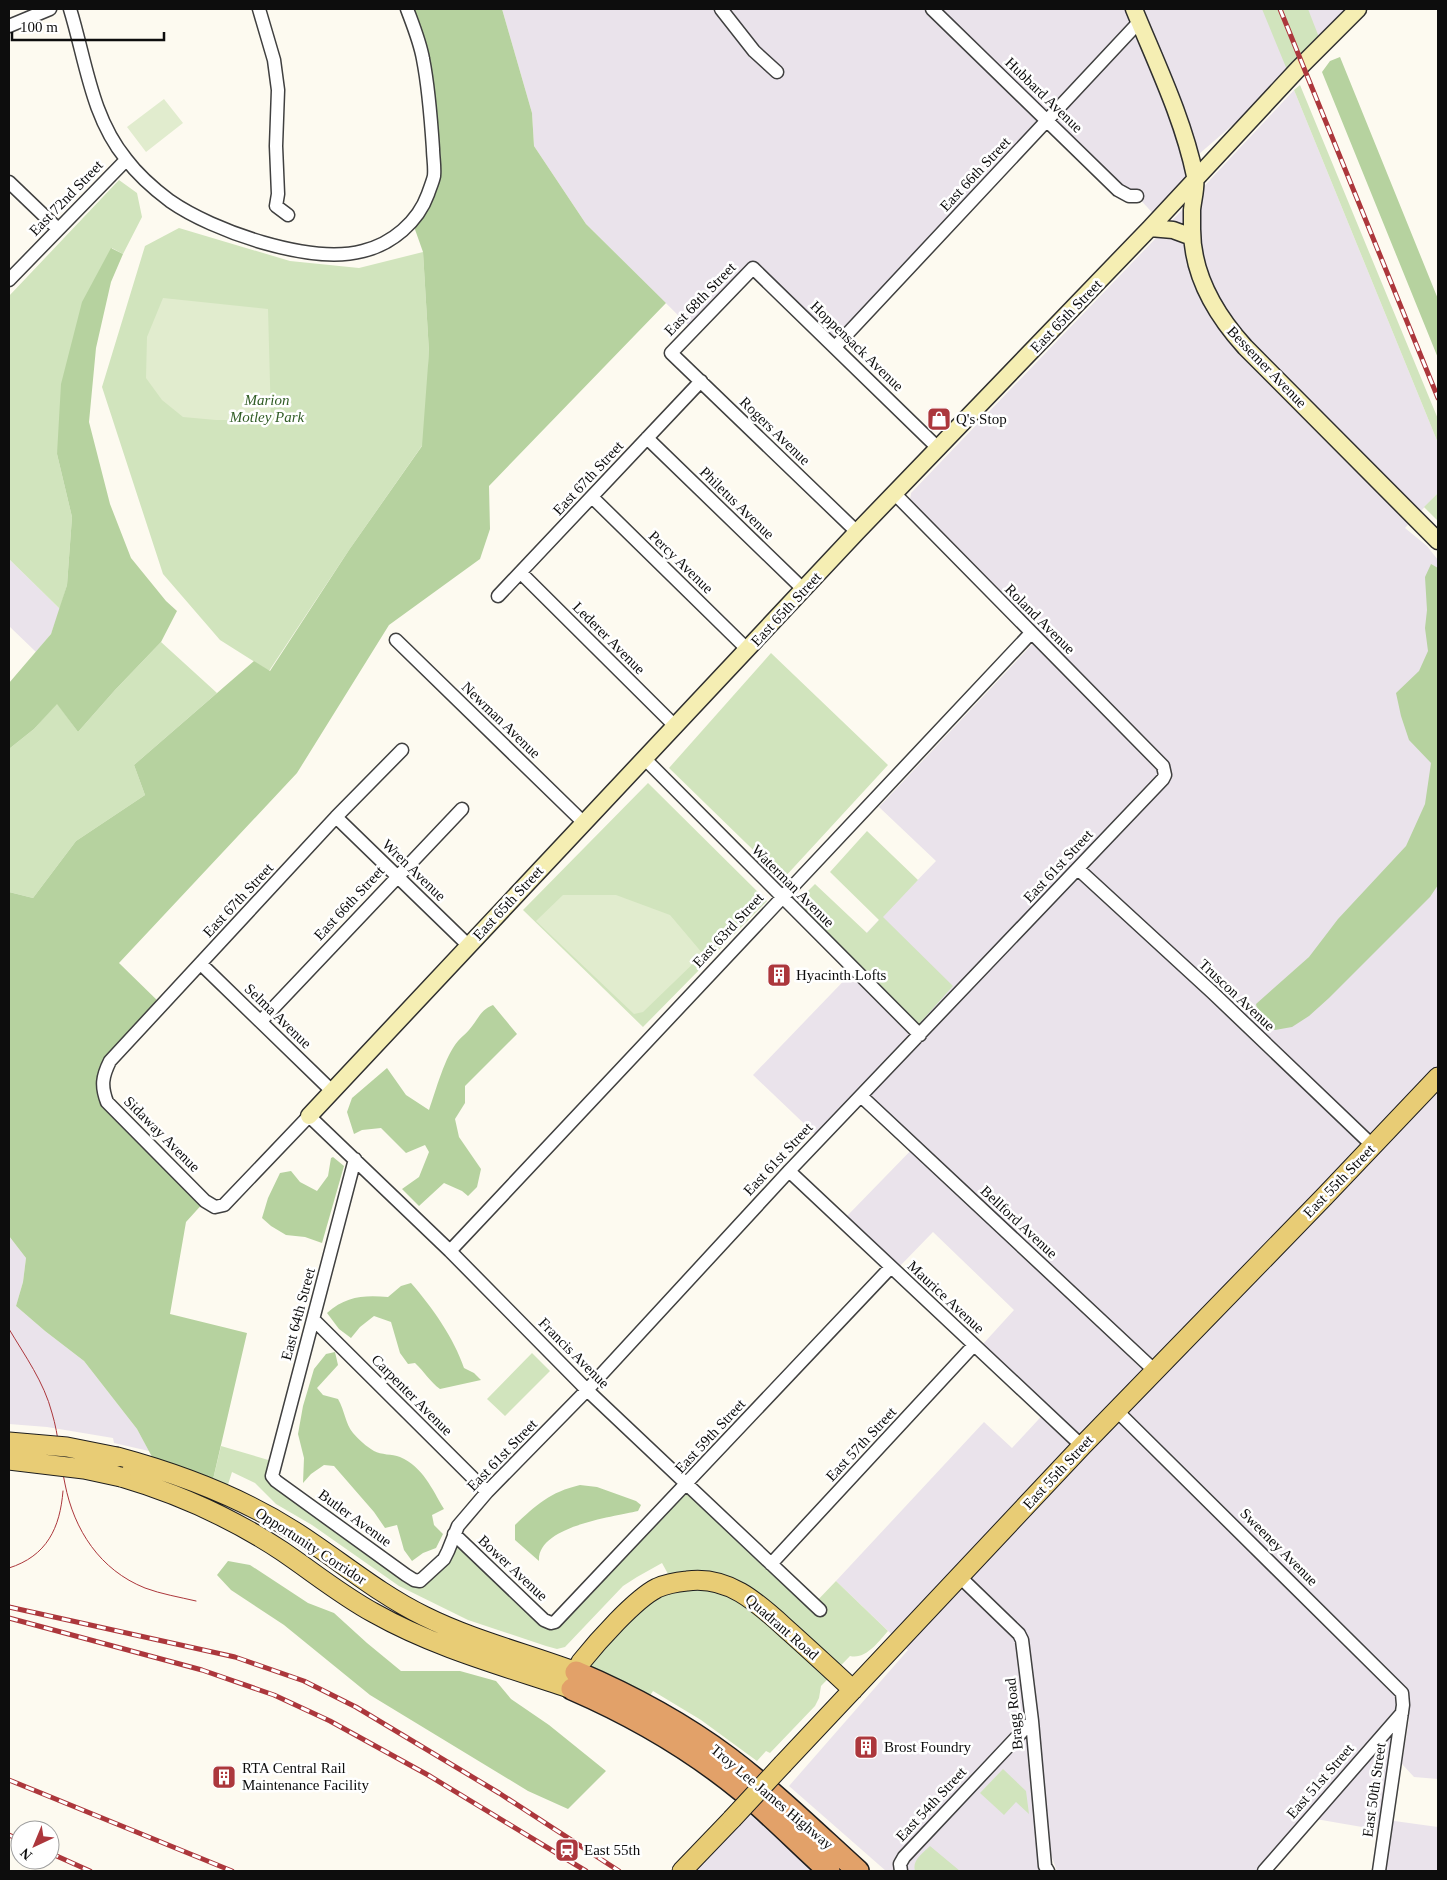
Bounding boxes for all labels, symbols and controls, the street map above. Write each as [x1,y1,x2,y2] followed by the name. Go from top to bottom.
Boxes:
[12,10,165,42] scale bar
[20,19,58,35] text: 100 m
[1002,54,1086,136] street label: Hubbard Avenue
[937,133,1014,214] street label: East 66th Street
[26,156,106,239] street label: East 72nd Street
[661,259,739,339] street label: East 68th Street
[1027,276,1105,356] street label: East 65th Street
[807,298,907,395] street label: Hoppensack Avenue
[1224,323,1310,411] street label: Bessemer Avenue
[229,392,305,425] park label: Marion Motley Park
[737,394,814,469] street label: Rogers Avenue
[926,406,952,432] shop icon: Q's Stop
[956,411,1007,427] place label: Q's Stop
[550,437,627,518] street label: East 67th Street
[697,464,778,543] street label: Philetus Avenue
[646,528,717,597] street label: Percy Avenue
[748,568,825,649] street label: East 65th Street
[1002,581,1078,657] street label: Roland Avenue
[570,599,649,678] street label: Lederer Avenue
[459,679,544,762] street label: Newman Avenue
[1020,826,1096,906] street label: East 61st Street
[379,836,449,904] street label: Wren Avenue
[749,842,838,931] street label: Waterman Avenue
[200,859,277,940] street label: East 67th Street
[311,862,388,943] street label: East 66th Street
[470,862,547,943] street label: East 65th Street
[689,889,767,970] street label: East 63rd Street
[1196,956,1278,1034] street label: Truscon Avenue
[766,962,792,988] building icon: Hyacinth Lofts
[796,967,887,983] place label: Hyacinth Lofts
[242,980,315,1052] street label: Selma Avenue
[121,1093,203,1175] street label: Sidaway Avenue
[740,1119,816,1199] street label: East 61st Street
[1300,1141,1378,1221] street label: East 55th Street
[978,1183,1061,1262] street label: Bellford Avenue
[905,1258,988,1337] street label: Maurice Avenue
[278,1265,318,1362] street label: East 64th Street
[536,1315,613,1392] street label: Francis Avenue
[368,1351,456,1439] street label: Carpenter Avenue
[672,1395,749,1476] street label: East 59th Street
[823,1403,900,1484] street label: East 57th Street
[464,1415,541,1494] street label: East 61st Street
[1020,1431,1097,1512] street label: East 55th Street
[316,1486,395,1550] street label: Butler Avenue
[253,1504,369,1588] street label: Opportunity Corridor
[1237,1505,1321,1589] street label: Sweeney Avenue
[475,1532,551,1604] street label: Bower Avenue
[742,1591,822,1663] street label: Quadrant Road
[1002,1677,1026,1751] street label: Bragg Road
[853,1734,879,1760] building icon: Brost Foundry
[884,1739,972,1755] place label: Brost Foundry
[1283,1740,1357,1821] street label: East 51st Street
[708,1741,837,1853] street label: Troy Lee James Highway
[1359,1741,1389,1838] street label: East 50th Street
[242,1760,370,1793] place label: RTA Central Rail Maintenance Facility
[893,1763,970,1844] street label: East 54th Street
[211,1764,237,1790] building icon: RTA Central Rail Maintenance Facility
[10,1820,60,1870] north arrow
[554,1837,580,1863] station icon: East 55th
[584,1842,641,1858] place label: East 55th
[17,1845,35,1863] text: N

